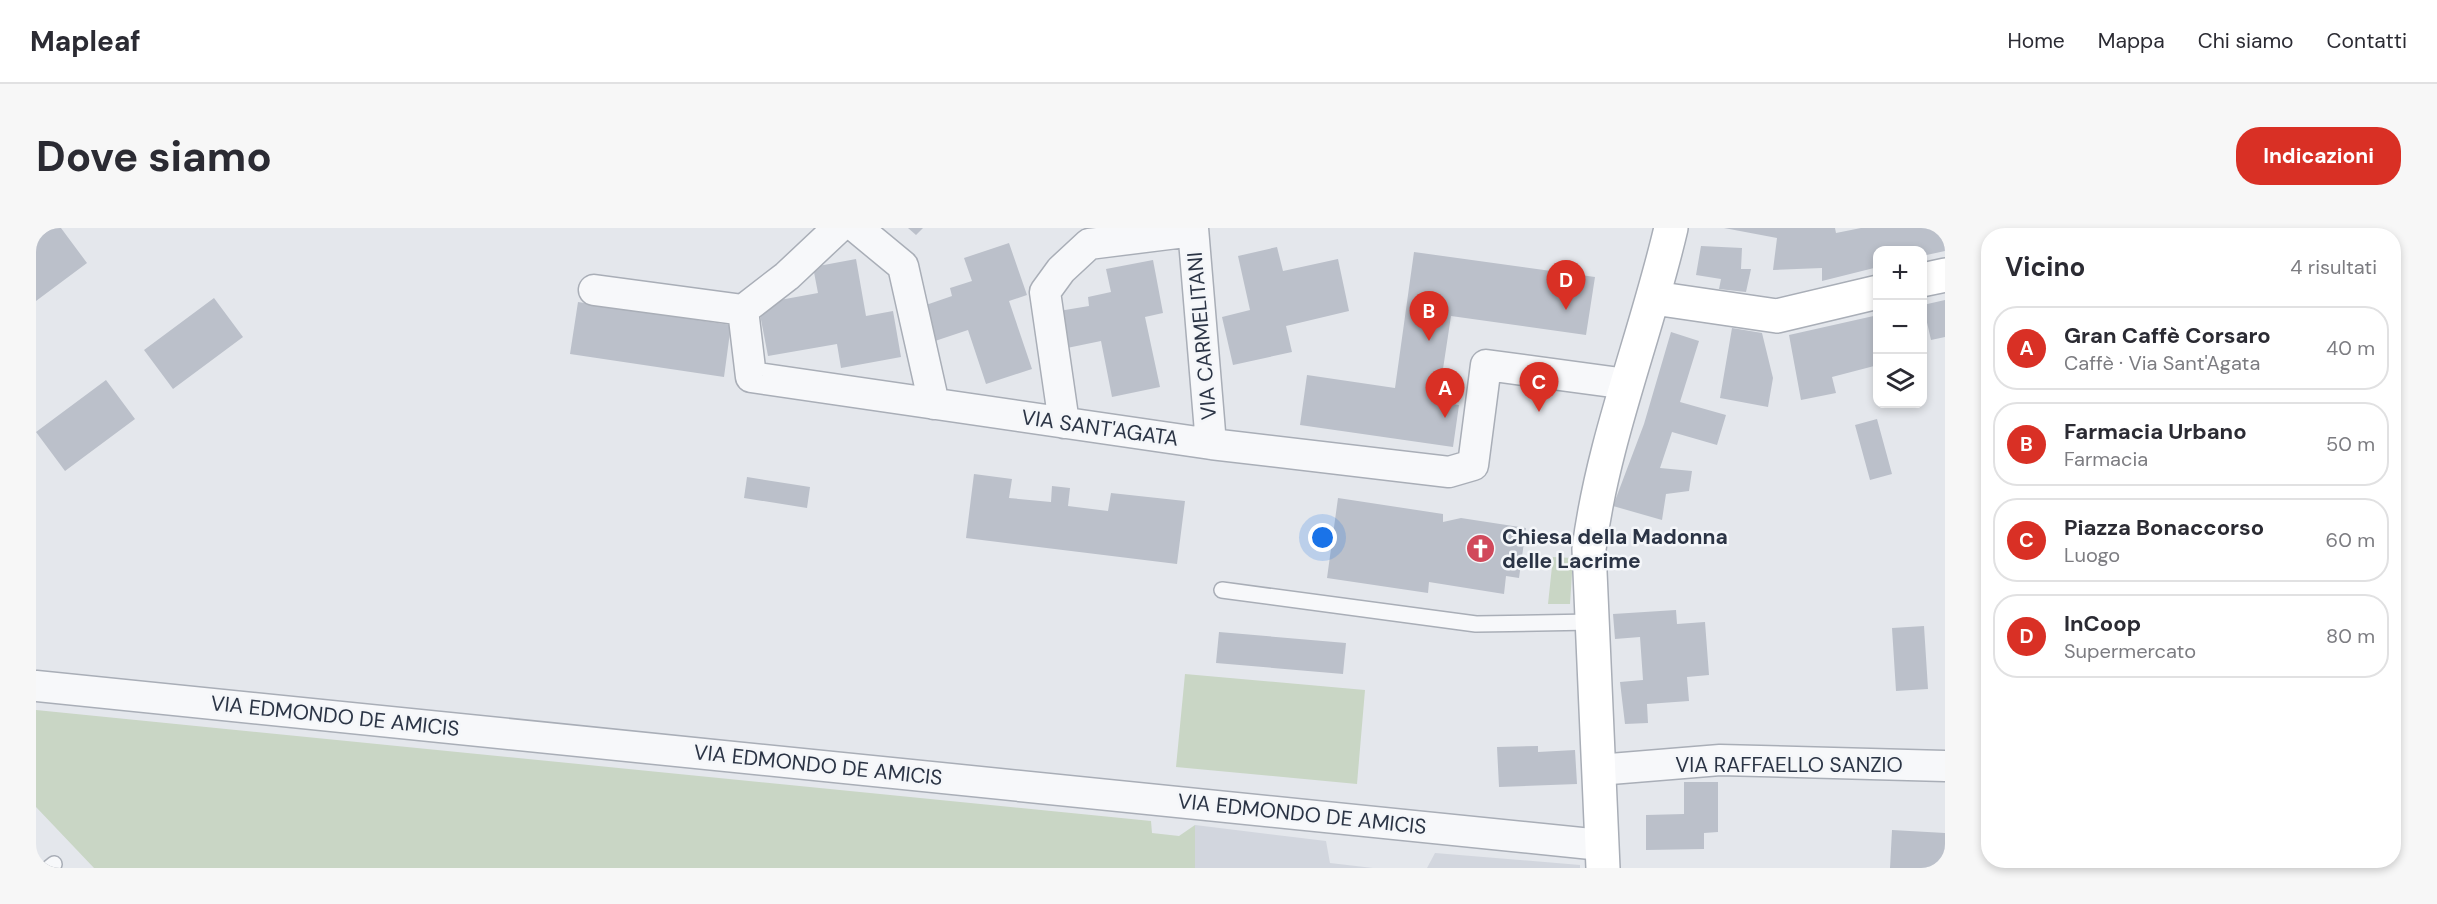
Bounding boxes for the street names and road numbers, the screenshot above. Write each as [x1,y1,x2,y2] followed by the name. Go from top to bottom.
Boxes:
[1181,251,1223,421] street label: VIA CARMELITANI
[1020,403,1180,453] street label: VIA SANT'AGATA
[209,689,461,743] street label: VIA EDMONDO DE AMICIS
[692,738,944,792] street label: VIA EDMONDO DE AMICIS
[1675,751,1903,779] street label: VIA RAFFAELLO SANZIO
[1176,787,1428,841] street label: VIA EDMONDO DE AMICIS

